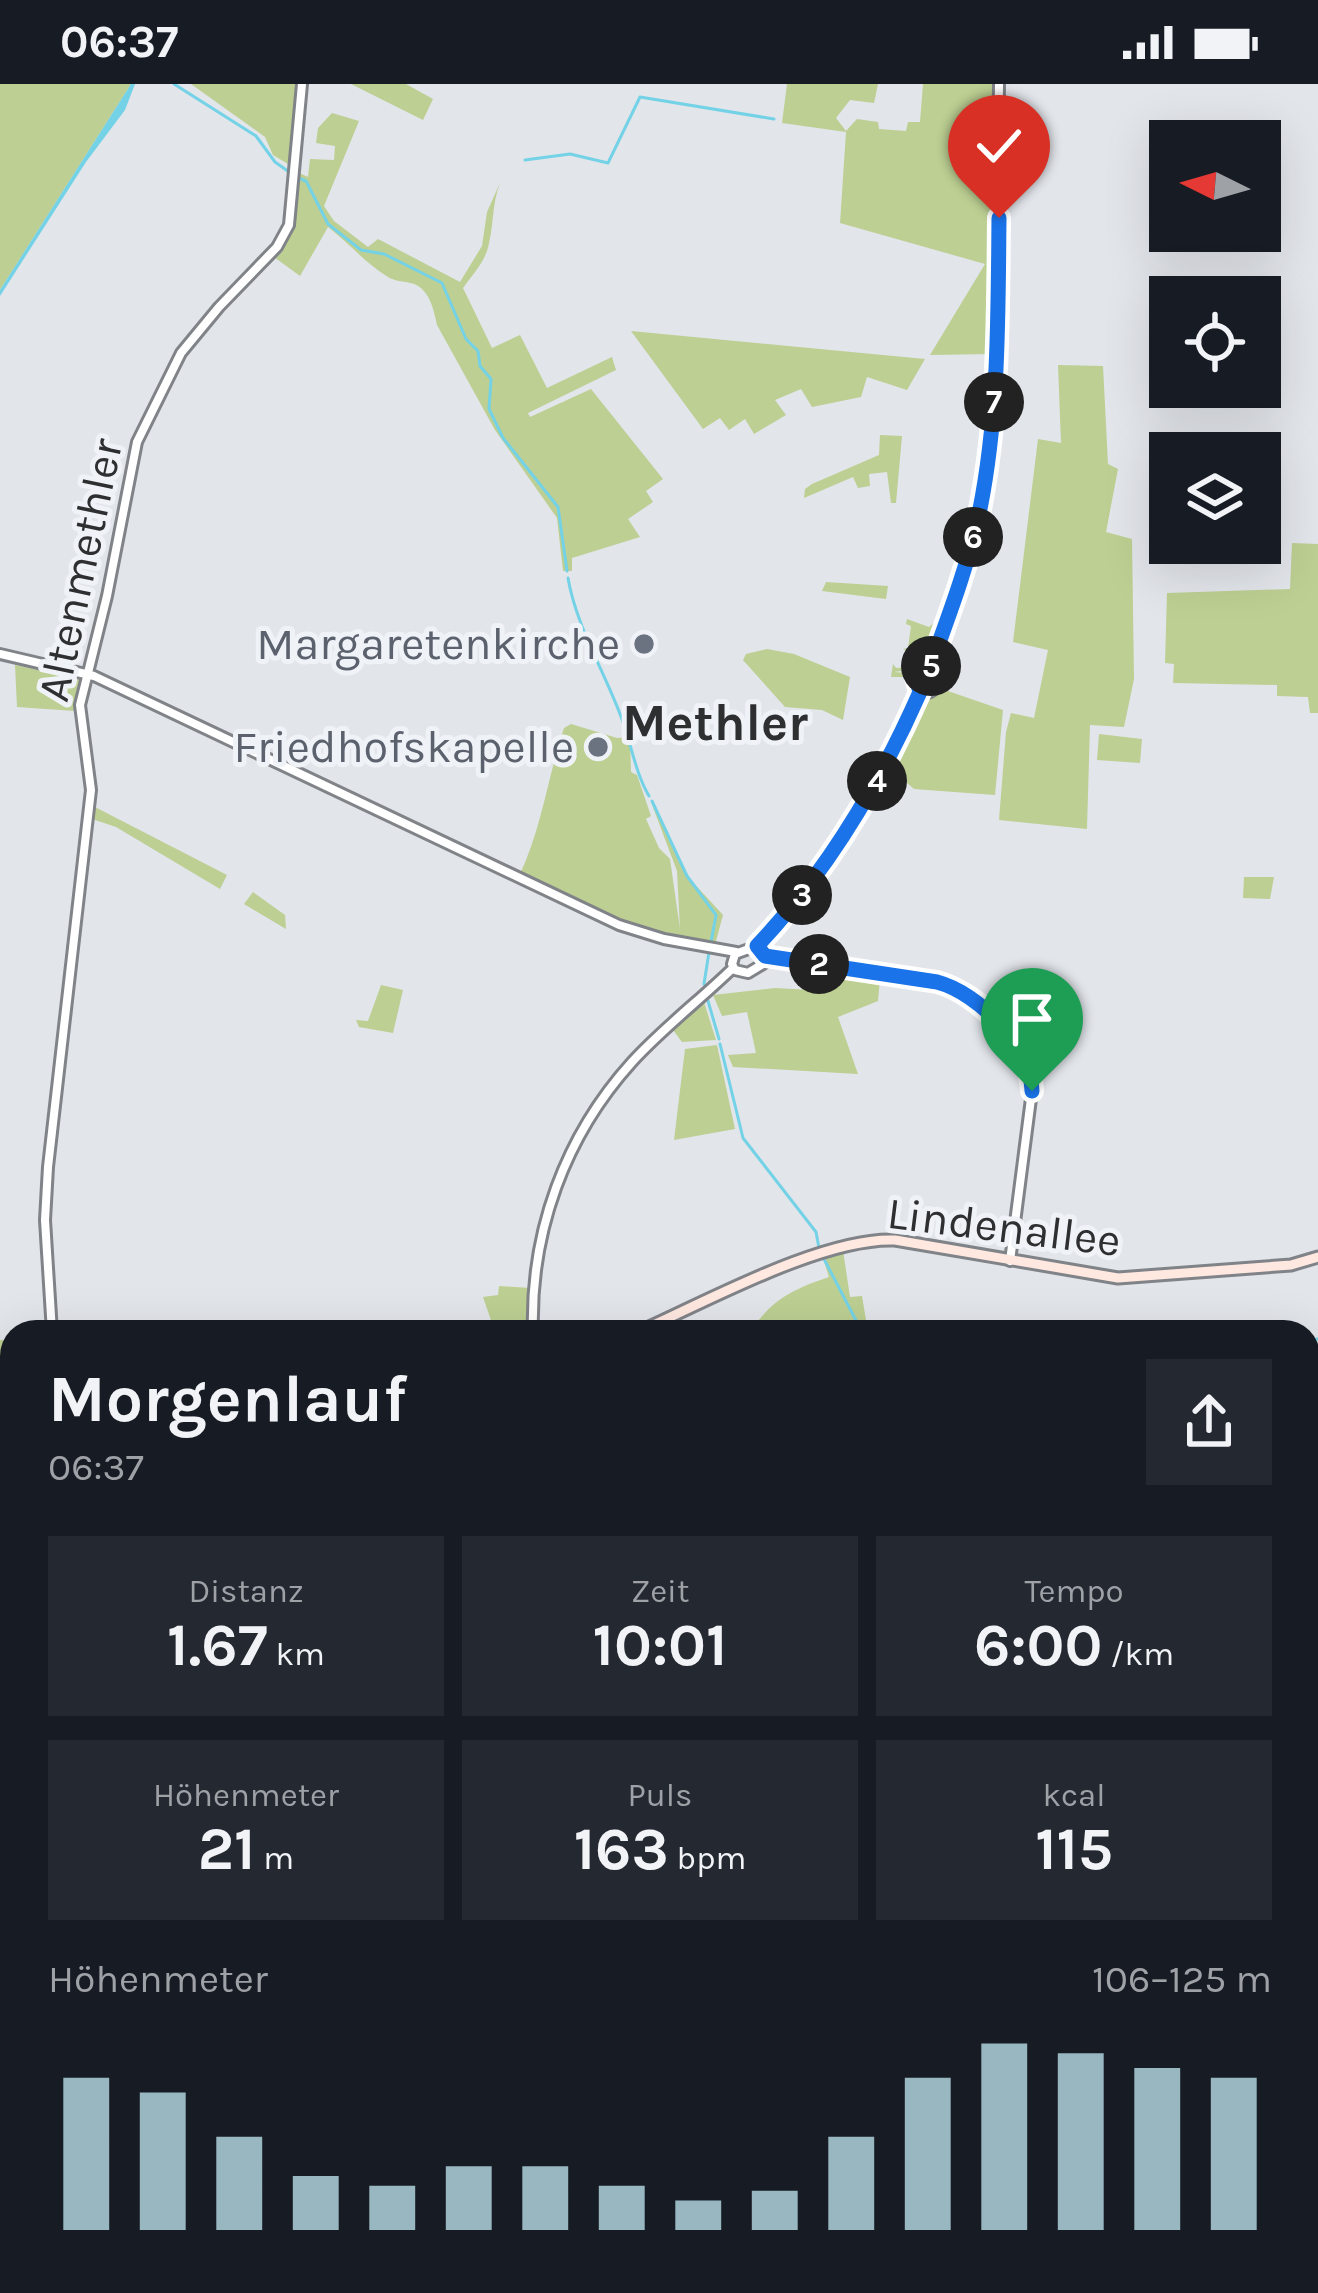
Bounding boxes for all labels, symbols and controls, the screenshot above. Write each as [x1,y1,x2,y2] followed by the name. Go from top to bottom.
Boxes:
[60,16,178,68] text: 06:37
[948,95,1050,218] pin
[966,113,1032,179] icon: check
[1149,120,1281,252] north arrow
[1149,120,1281,564] map controls
[1149,276,1281,408] button: locate
[964,372,1024,432] pin: 7
[986,383,1002,421] text: 7
[1149,432,1281,564] button: layers
[27,433,133,706] street label: Altenmethler
[943,507,1003,567] pin: 6
[963,518,983,556] text: 6
[256,618,620,671] place label: Margaretenkirche
[631,631,657,657] marker: Margaretenkirche
[901,636,961,696] pin: 5
[921,647,941,685] text: 5
[622,693,808,753] district label: Methler
[233,721,574,773] place label: Friedhofskapelle
[585,734,611,760] marker: Friedhofskapelle
[847,751,907,811] pin: 4
[867,762,887,800] text: 4
[772,865,832,925] pin: 3
[792,876,812,914] text: 3
[789,934,849,994] pin: 2
[809,945,829,983] text: 2
[981,968,1083,1091] pin
[999,986,1065,1052] icon: arrive
[884,1187,1124,1267] street label: Lindenallee
[1146,1359,1272,1485] button: share
[48,1360,407,1438] text: Morgenlauf
[48,1444,144,1490] text: 06:37
[188,1572,304,1610] text: Distanz
[631,1572,689,1610] text: Zeit
[1024,1572,1124,1610] text: Tempo
[167,1610,268,1680] text: 1.67
[593,1610,727,1680] text: 10:01
[974,1610,1102,1680] text: 6:00
[268,1635,325,1673] text: km
[1102,1635,1174,1673] text: /km
[153,1776,339,1814] text: Höhenmeter
[628,1776,692,1814] text: Puls
[1042,1776,1106,1814] text: kcal
[198,1814,255,1884] text: 21
[574,1814,669,1884] text: 163
[1035,1814,1113,1884] text: 115
[255,1839,294,1877] text: m
[669,1839,746,1877] text: bpm
[48,1956,268,2002] text: Höhenmeter
[1092,1956,1272,2002] text: 106–125 m

